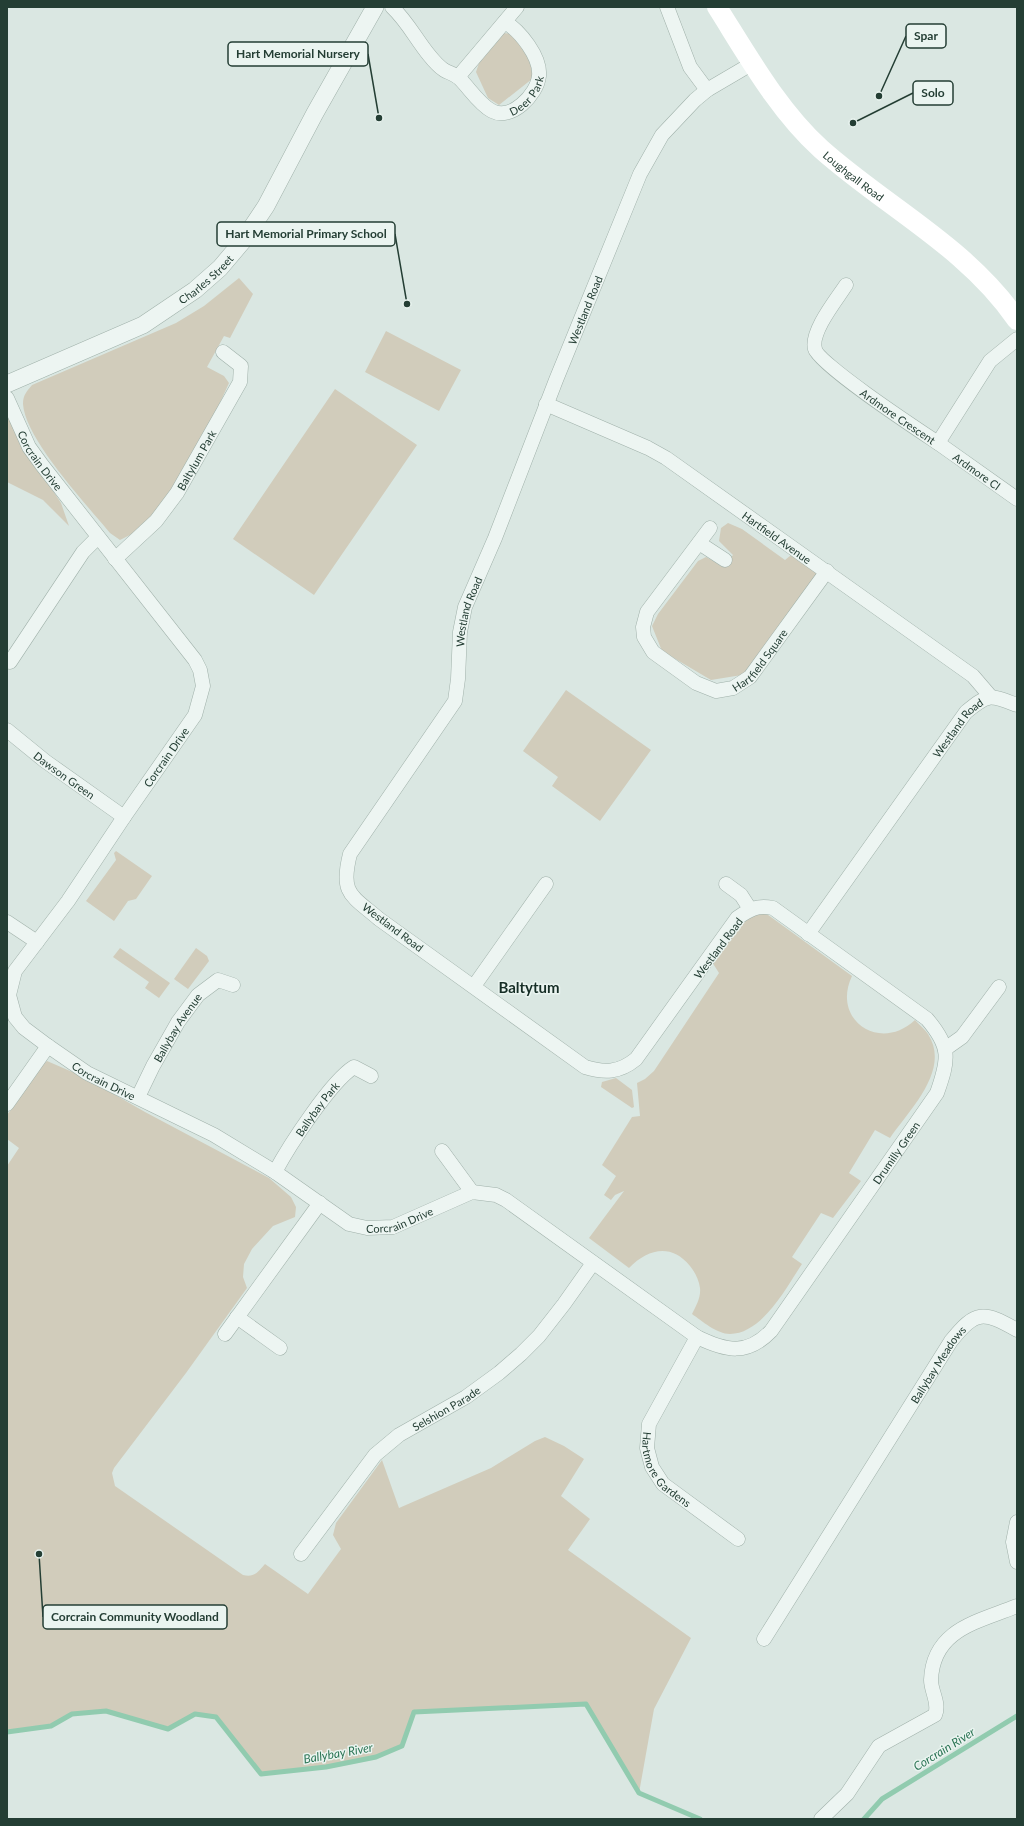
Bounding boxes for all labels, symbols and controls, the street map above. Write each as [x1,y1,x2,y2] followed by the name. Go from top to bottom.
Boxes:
[906,24,946,48] callout: Spar
[914,28,938,43] text: Spar
[228,42,368,66] callout: Hart Memorial Nursery
[236,46,361,61] text: Hart Memorial Nursery
[507,74,546,118] street label: Deer Park
[913,81,953,105] callout: Solo
[921,85,945,100] text: Solo
[821,148,887,203] street label: Loughgall Road
[217,222,395,246] callout: Hart Memorial Primary School
[225,226,387,241] text: Hart Memorial Primary School
[176,252,235,306] street label: Charles Street
[565,274,604,346] street label: Westland Road
[858,385,938,446] street label: Ardmore Crescent
[174,427,218,492] street label: Baltylum Park
[16,428,66,493] street label: Corcrain Drive
[951,450,1003,492] street label: Ardmore Cl
[740,508,814,566] street label: Hartfield Avenue
[453,574,484,647] street label: Westland Road
[729,626,790,694] street label: Hartfield Square
[929,695,985,760] street label: Westland Road
[141,725,191,789] street label: Corcrain Drive
[32,748,98,801] street label: Dawson Green
[360,900,426,954] street label: Westland Road
[691,915,745,981] street label: Westland Road
[498,978,560,996] district label: Baltytum
[150,990,204,1064] street label: Ballybay Avenue
[70,1058,138,1102] street label: Corcrain Drive
[292,1078,341,1138] street label: Ballybay Park
[869,1119,922,1186] street label: Drumilly Green
[366,1204,435,1235] street label: Corcrain Drive
[907,1322,968,1405] street label: Ballybay Meadows
[410,1383,482,1433] street label: Selshion Parade
[640,1431,694,1509] street label: Hartmore Gardens
[43,1605,227,1629] callout: Corcrain Community Woodland
[51,1609,219,1624] text: Corcrain Community Woodland
[910,1724,978,1774] water label: Corcrain River
[302,1739,375,1766] water label: Ballybay River

